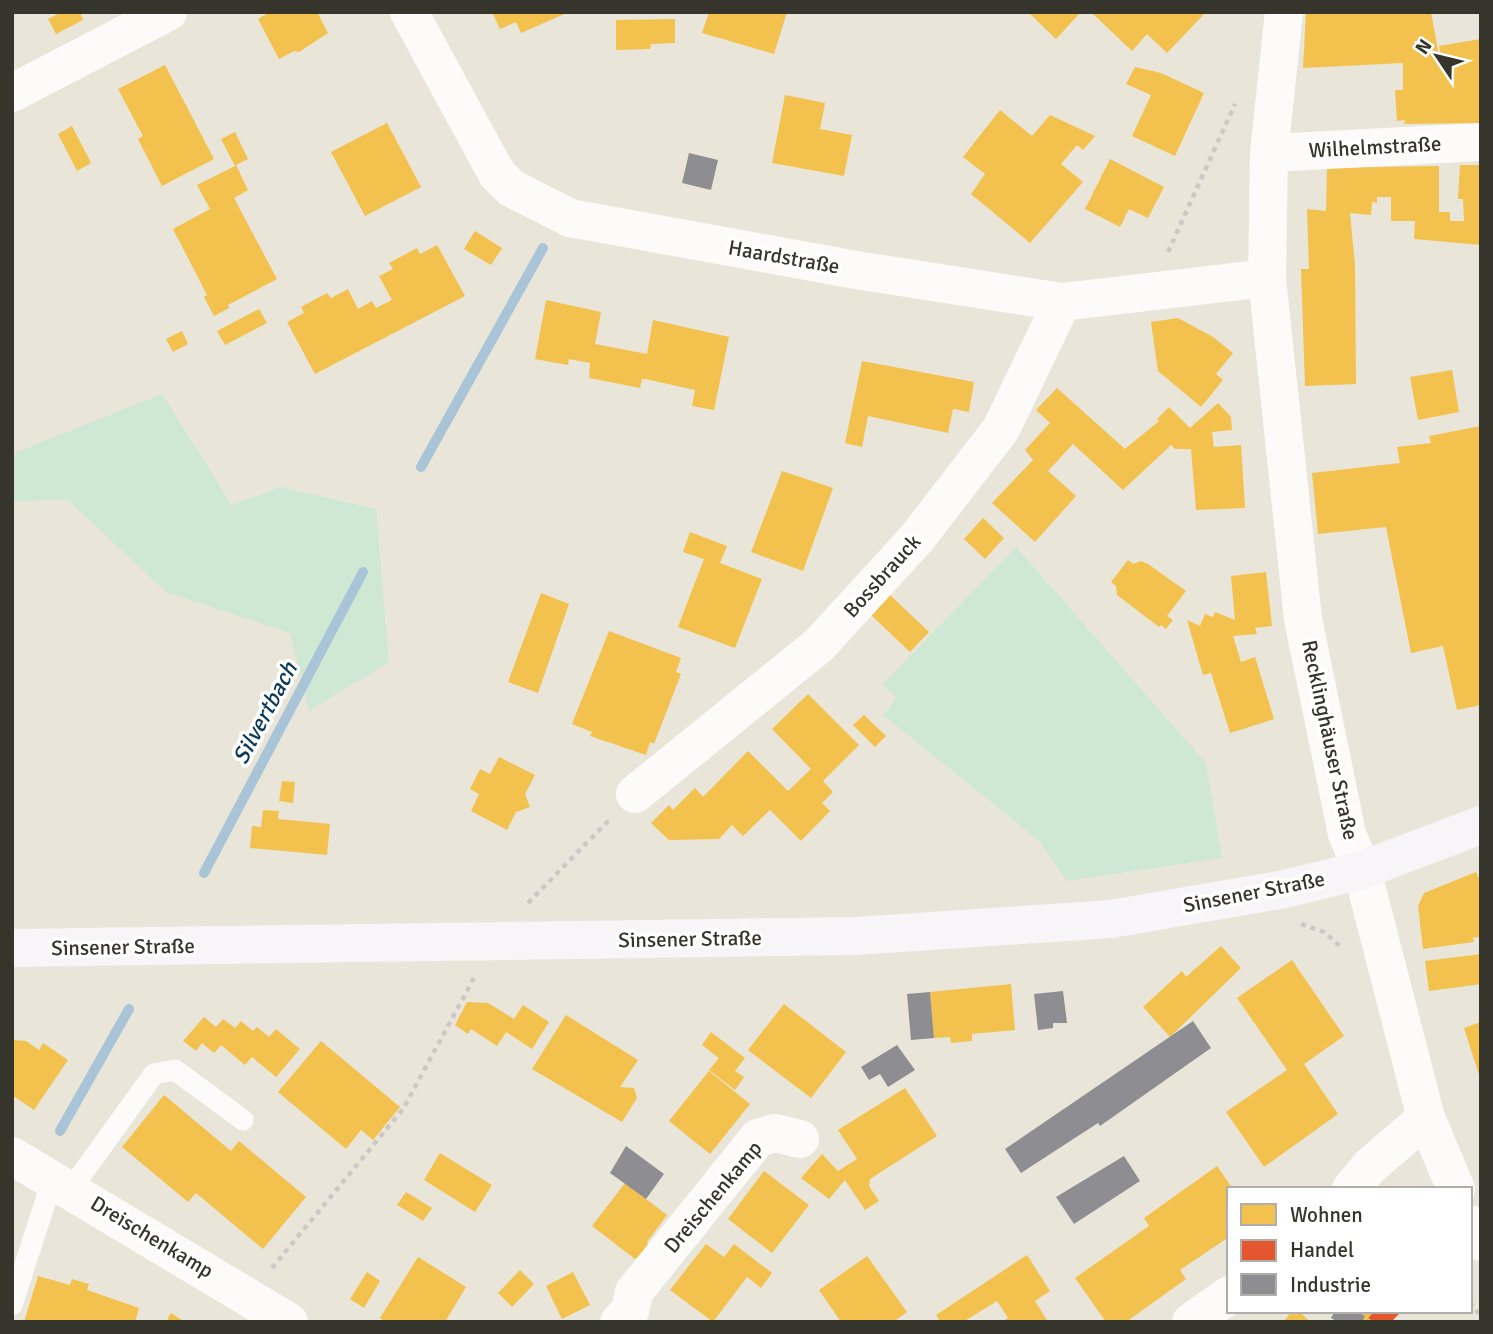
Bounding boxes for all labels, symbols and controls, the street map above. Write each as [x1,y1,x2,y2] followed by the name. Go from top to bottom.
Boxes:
[1402,21,1472,91] north arrow
[1410,35,1438,59] text: N
[1308,131,1442,163] street label: Wilhelmstraße
[726,234,842,280] street label: Haardstraße
[838,529,926,623] street label: Bossbrauck
[1296,638,1364,842] street label: Recklinghäuser Straße
[226,656,305,769] water label: Silvertbach
[1181,866,1327,918] street label: Sinsener Straße
[618,925,762,953] street label: Sinsener Straße
[51,933,195,961] street label: Sinsener Straße
[658,1136,768,1258] street label: Dreischenkamp
[1227,1187,1472,1313] legend
[86,1190,218,1284] street label: Dreischenkamp
[1290,1202,1363,1228] text: Wohnen
[1290,1237,1354,1263] text: Handel
[1290,1272,1371,1298] text: Industrie

